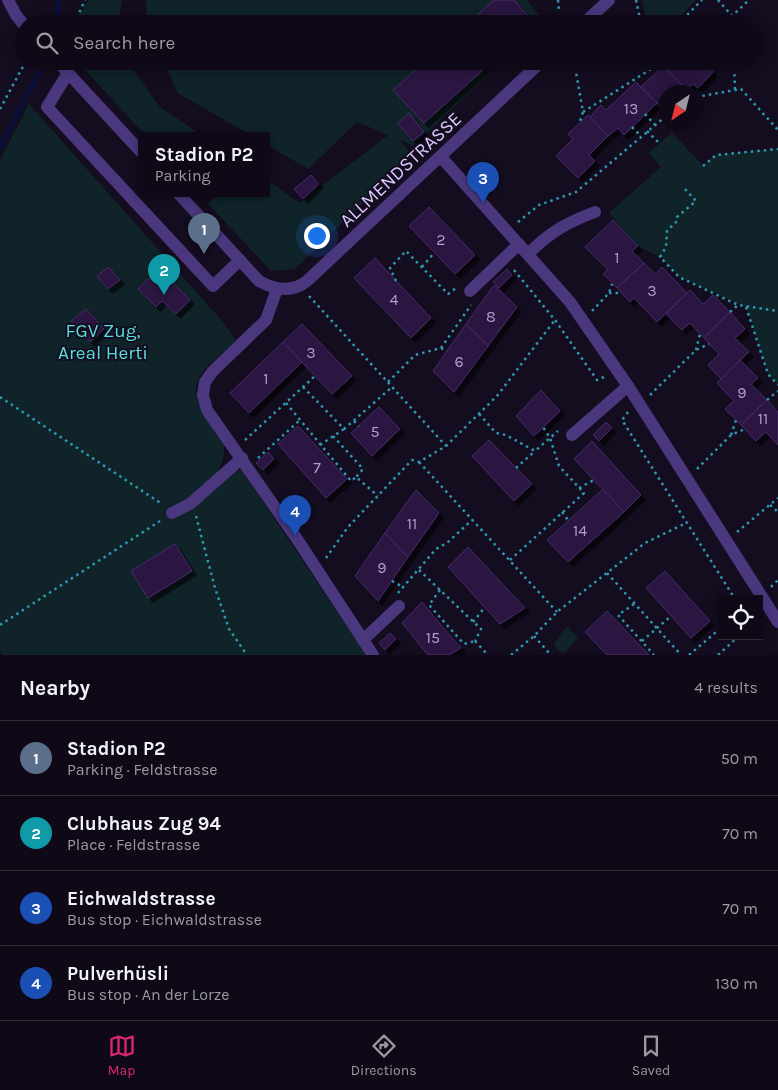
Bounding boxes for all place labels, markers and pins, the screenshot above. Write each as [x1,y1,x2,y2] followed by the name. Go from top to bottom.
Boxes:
[467,162,499,203] pin: 3
[188,213,220,254] pin: 1
[148,254,180,295] pin: 2
[279,495,311,536] pin: 4

